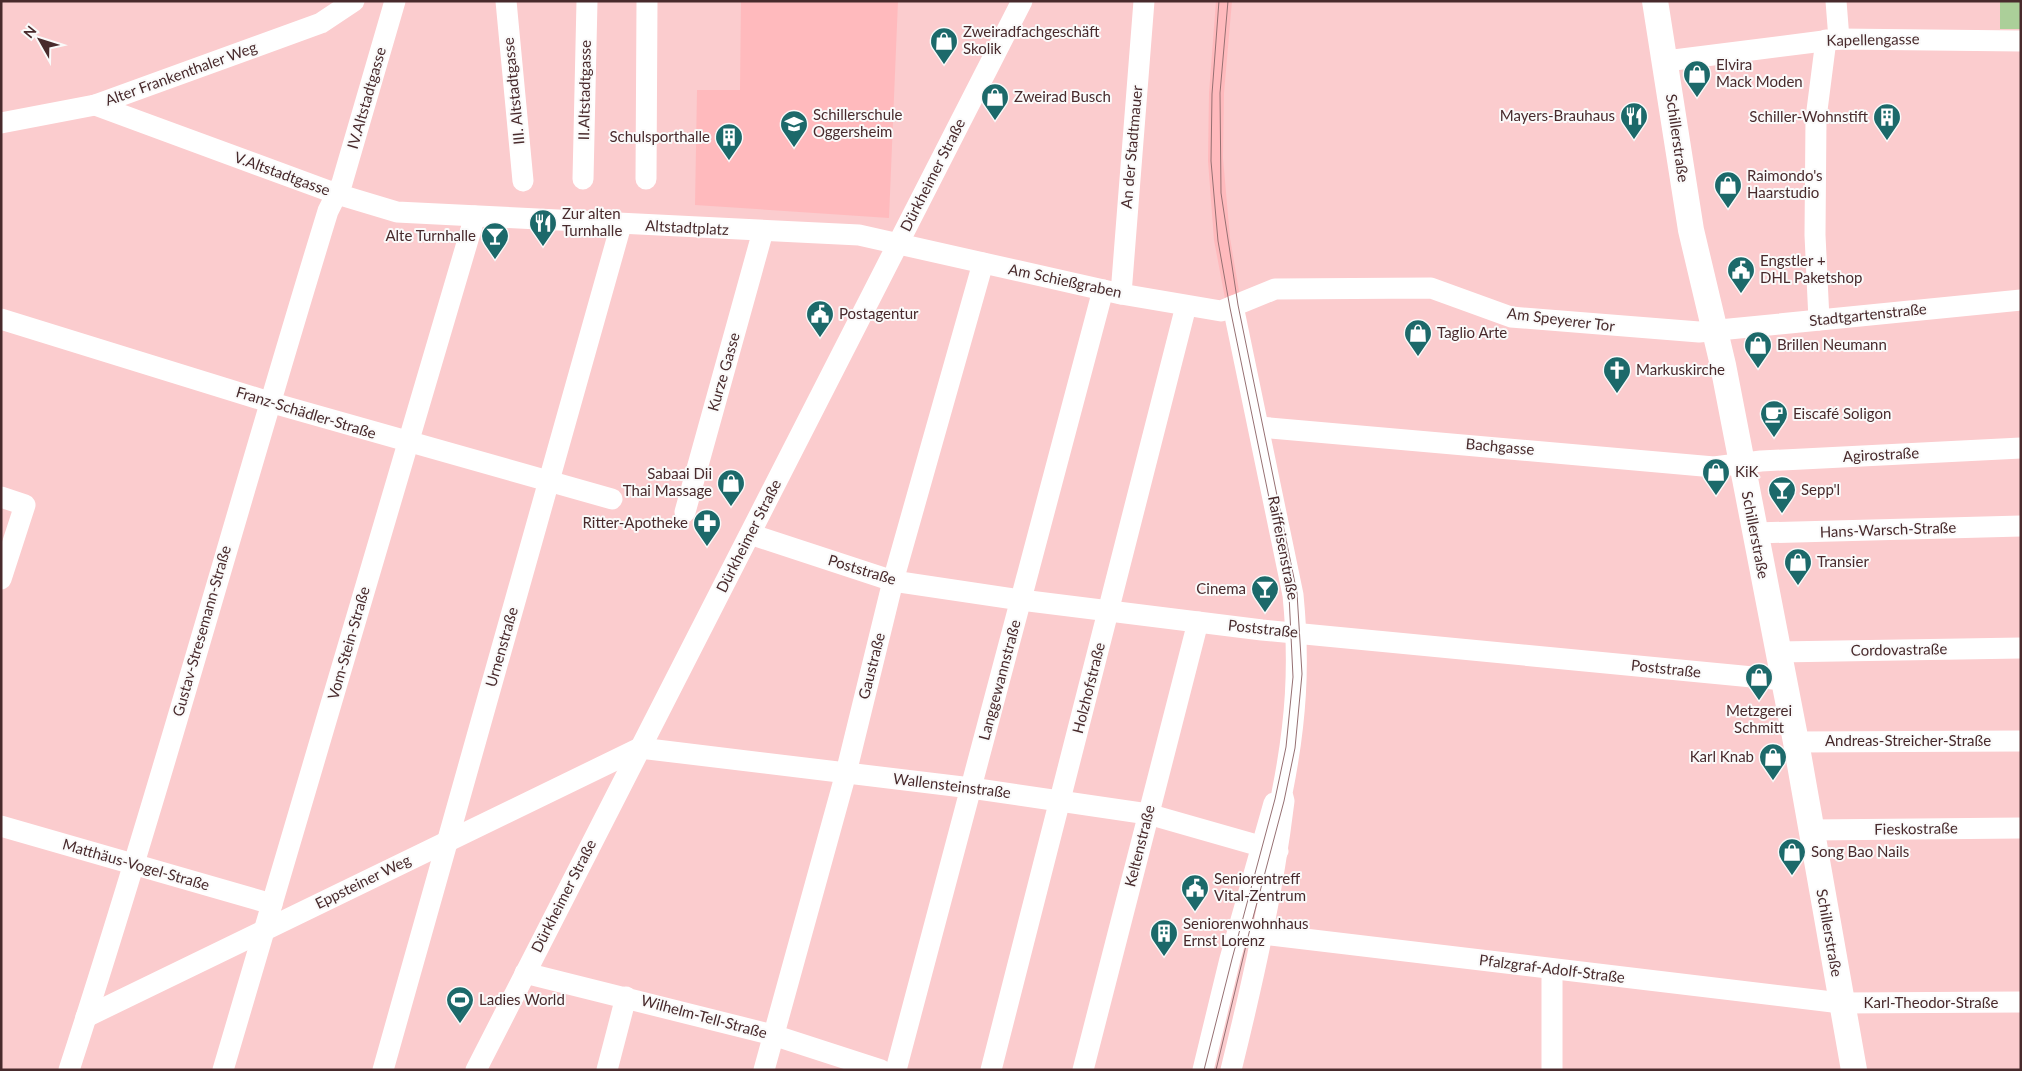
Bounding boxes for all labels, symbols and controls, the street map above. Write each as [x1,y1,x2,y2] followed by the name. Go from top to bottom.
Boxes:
[15,15,65,65] north arrow
[20,22,40,41] text: N
[963,22,1100,57] place label: Zweiradfachgeschäft Skolik
[929,26,959,65] shop icon: Zweiradfachgeschäft Skolik
[1826,29,1920,49] street label: Kapellengasse
[498,36,528,146] street label: III. Altstadtgasse
[102,37,259,109] street label: Alter Frankenthaler Weg
[574,40,594,140] street label: II.Altstadtgasse
[343,45,389,151] street label: IV.Altstadtgasse
[1716,55,1803,90] place label: Elvira Mack Moden
[1682,59,1712,98] shop icon: Elvira Mack Moden
[980,82,1010,121] shop icon: Zweirad Busch
[1117,84,1145,209] street label: An der Stadtmauer
[1014,87,1111,105] place label: Zweirad Busch
[1663,93,1693,183] street label: Schillerstraße
[1619,101,1649,140] restaurant icon: Mayers-Brauhaus
[1872,102,1902,141] building icon: Schiller-Wohnstift
[813,105,903,140] place label: Schillerschule Oggersheim
[1500,106,1615,124] place label: Mayers-Brauhaus
[1749,107,1869,125] place label: Schiller-Wohnstift
[779,109,809,148] school or university icon: Schillerschule Oggersheim
[896,115,968,234] street label: Dürkheimer Straße
[714,122,744,161] building icon: Schulsporthalle
[609,127,710,145] place label: Schulsporthalle
[232,147,333,199] street label: V.Altstadtgasse
[1747,166,1823,201] place label: Raimondo's Haarstudio
[1713,170,1743,209] shop icon: Raimondo's Haarstudio
[562,204,622,239] place label: Zur alten Turnhalle
[528,208,558,247] restaurant icon: Zur alten Turnhalle
[645,216,729,238] street label: Altstadtplatz
[480,221,510,260] bar icon: Alte Turnhalle
[385,226,476,244] place label: Alte Turnhalle
[1760,251,1862,286] place label: Engstler + DHL Paketshop
[1726,255,1756,294] public building icon: Engstler + DHL Paketshop
[1007,259,1124,301] street label: Am Schießgraben
[805,299,835,338] public building icon: Postagentur
[1808,299,1928,329] street label: Stadtgartenstraße
[1506,303,1617,335] street label: Am Speyerer Tor
[839,304,919,322] place label: Postagentur
[1403,318,1433,357] shop icon: Taglio Arte
[1437,323,1507,341] place label: Taglio Arte
[703,330,743,413] street label: Kurze Gasse
[1743,330,1773,369] shop icon: Brillen Neumann
[1777,335,1887,353] place label: Brillen Neumann
[1602,355,1632,394] church icon: Markuskirche
[1636,360,1725,378] place label: Markuskirche
[234,382,379,442] street label: Franz-Schädler-Straße
[1759,399,1789,438] cafe icon: Eiscafé Soligon
[1793,404,1891,422] place label: Eiscafé Soligon
[1465,434,1535,458] street label: Bachgasse
[1842,443,1920,465] street label: Agirostraße
[1701,457,1731,496] shop icon: KiK
[1735,462,1758,480] place label: KiK
[623,464,712,499] place label: Sabaai Dii Thai Massage
[716,468,746,507] shop icon: Sabaai Dii Thai Massage
[1767,475,1797,514] bar icon: Sepp'l
[712,476,784,595] street label: Dürkheimer Straße
[1801,480,1840,498] place label: Sepp'l
[1739,489,1773,580] street label: Schillerstraße
[1265,494,1303,601] street label: Raiffeisenstraße
[692,508,722,547] pharmacy icon: Ritter-Apotheke
[583,513,688,531] place label: Ritter-Apotheke
[1819,518,1957,540] street label: Hans-Warsch-Straße
[168,543,234,718] street label: Gustav-Stresemann-Straße
[1783,547,1813,586] shop icon: Transier
[826,550,899,588] street label: Poststraße
[1817,552,1869,570] place label: Transier
[1250,574,1280,613] bar icon: Cinema
[1196,579,1246,597] place label: Cinema
[323,584,373,701] street label: Vom-Stein-Straße
[481,605,521,689] street label: Urnenstraße
[1227,615,1299,641] street label: Poststraße
[974,617,1024,742] street label: Langgewannstraße
[854,631,888,701] street label: Gaustraße
[1851,639,1947,659] street label: Cordovastraße
[1068,640,1108,735] street label: Holzhofstraße
[1630,655,1702,681] street label: Poststraße
[1744,662,1774,701] shop icon: Metzgerei Schmitt
[1726,701,1792,736] place label: Metzgerei Schmitt
[1825,731,1991,749] street label: Andreas-Streicher-Straße
[1758,742,1788,781] shop icon: Karl Knab
[1690,747,1754,765] place label: Karl Knab
[892,769,1012,801] street label: Wallensteinstraße
[1120,803,1158,889] street label: Keltenstraße
[1874,818,1958,838] street label: Fieskostraße
[61,834,212,894] street label: Matthäus-Vogel-Straße
[527,836,599,955] street label: Dürkheimer Straße
[1777,837,1807,876] shop icon: Song Bao Nails
[1811,842,1909,860] place label: Song Bao Nails
[312,850,413,912] street label: Eppsteiner Weg
[1214,869,1306,904] place label: Seniorentreff Vital-Zentrum
[1180,873,1210,912] public building icon: Seniorentreff Vital-Zentrum
[1813,887,1847,978] street label: Schillerstraße
[1183,914,1309,949] place label: Seniorenwohnhaus Ernst Lorenz
[1149,918,1179,957] building icon: Seniorenwohnhaus Ernst Lorenz
[1478,950,1626,986] street label: Pfalzgraf-Adolf-Straße
[445,985,475,1024] sports icon: Ladies World
[479,990,565,1008] place label: Ladies World
[639,991,769,1042] street label: Wilhelm-Tell-Straße
[1864,993,1998,1011] street label: Karl-Theodor-Straße

